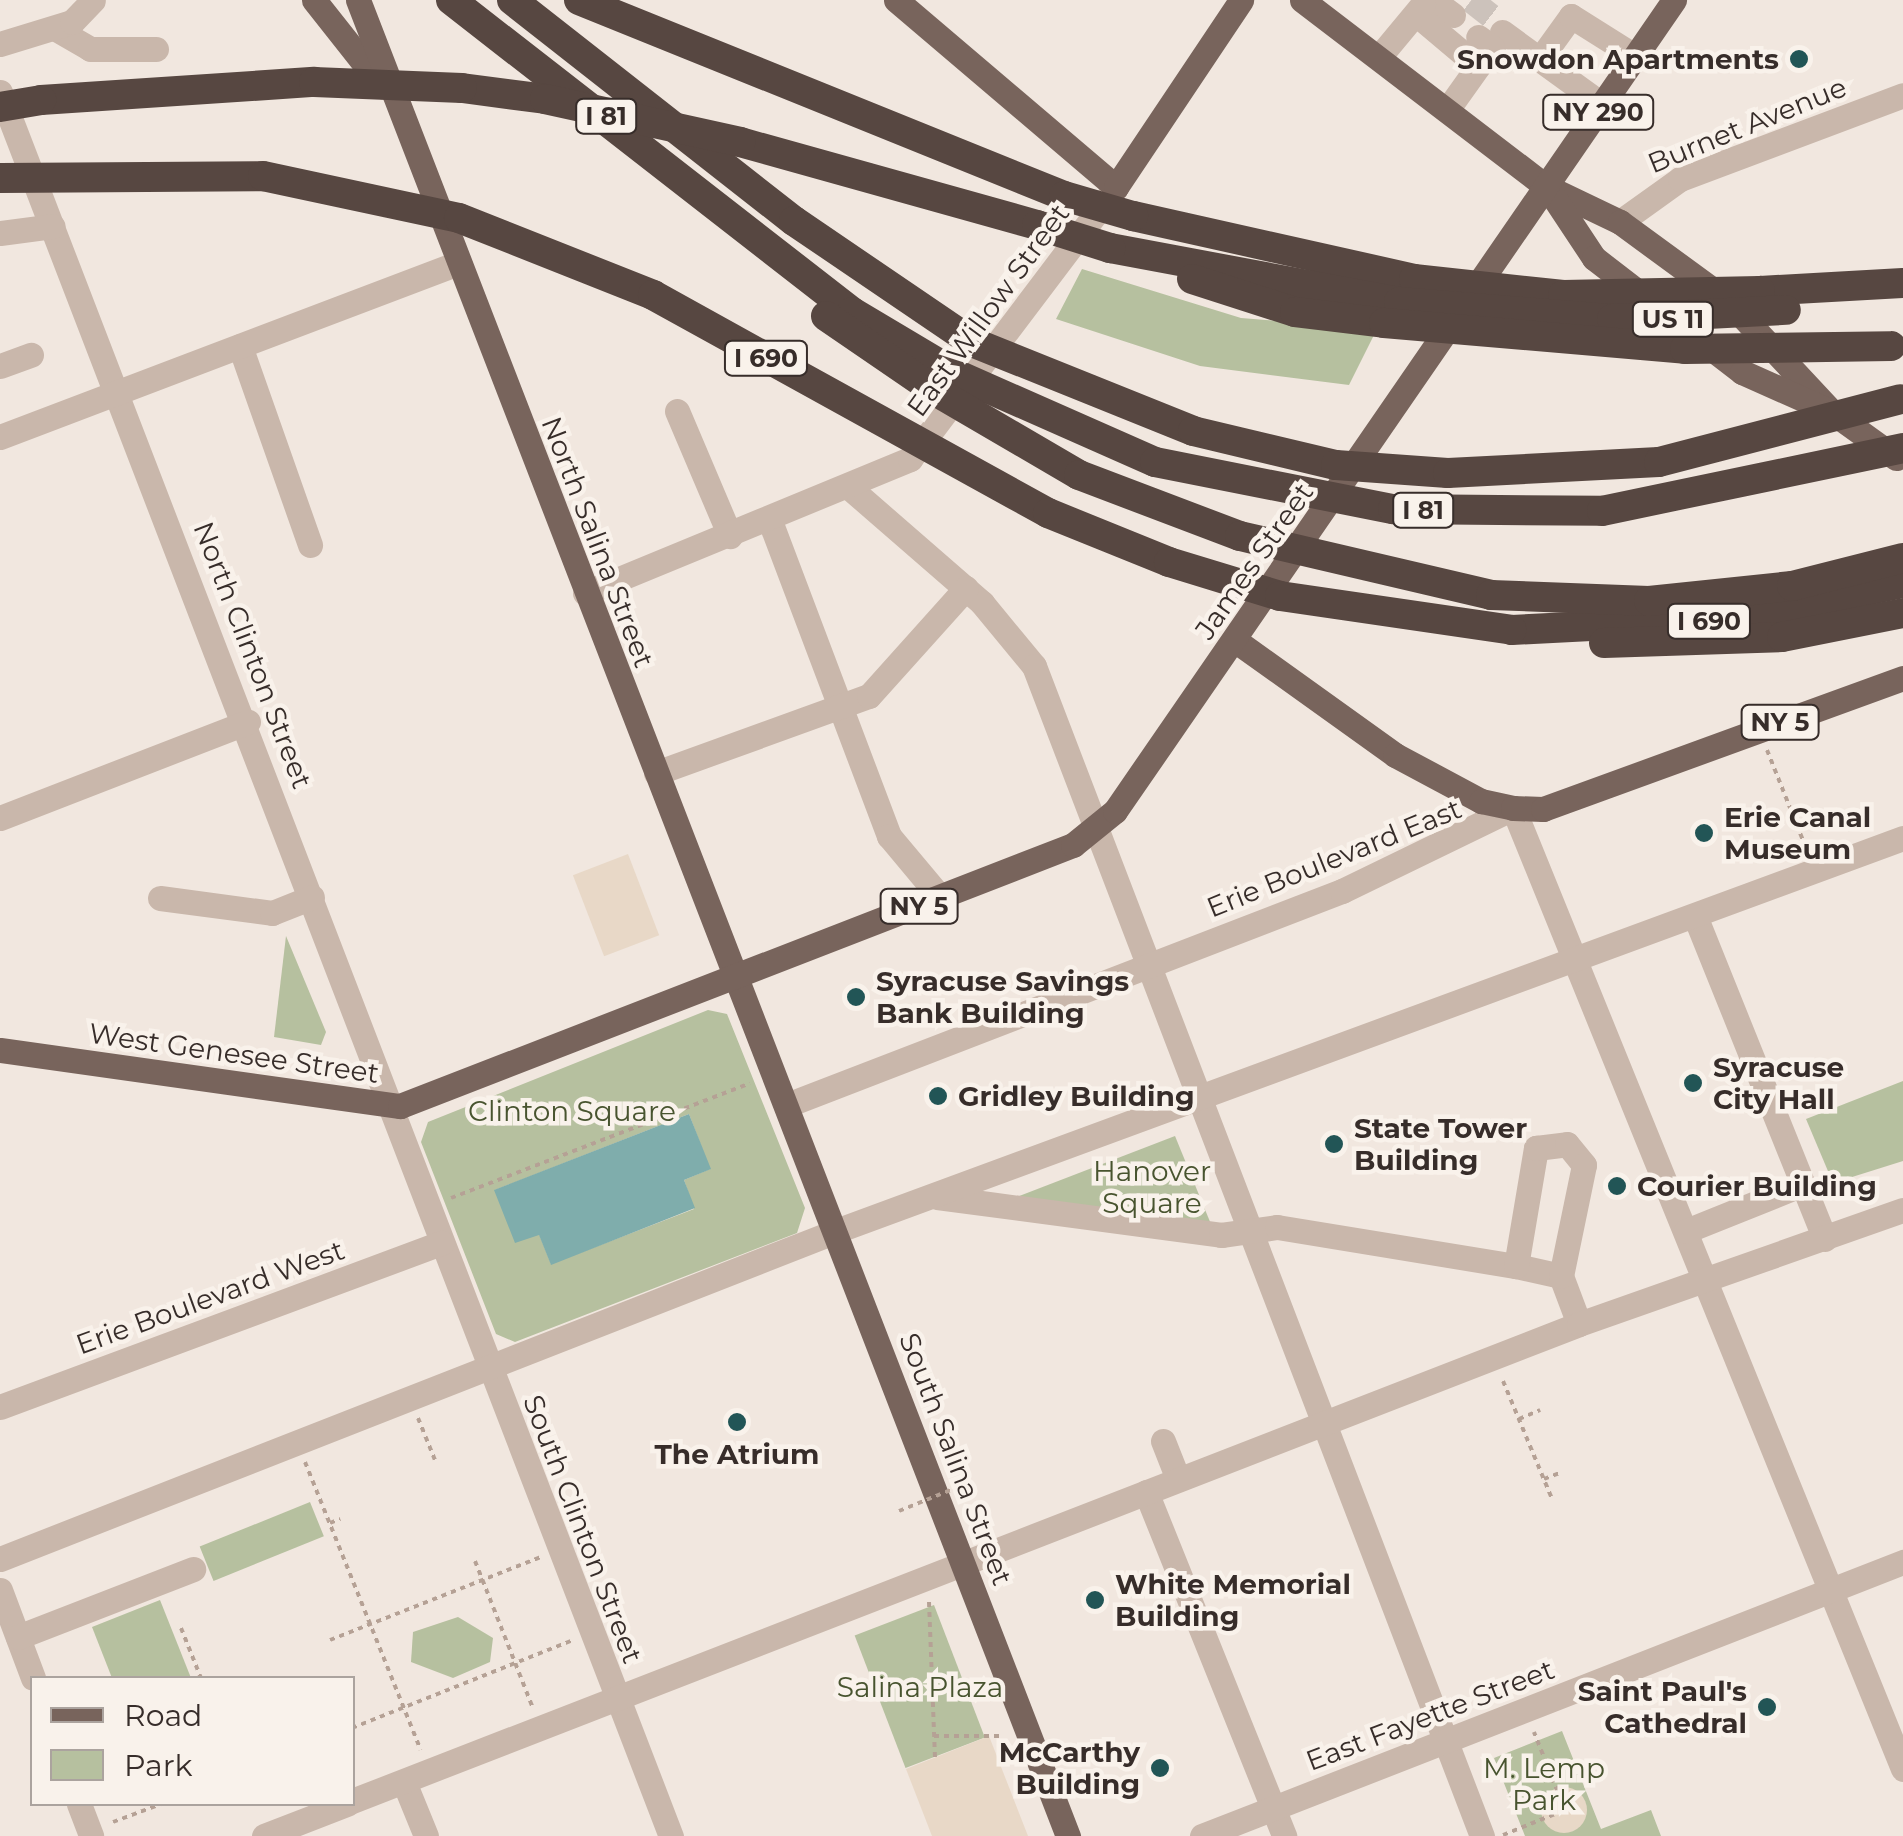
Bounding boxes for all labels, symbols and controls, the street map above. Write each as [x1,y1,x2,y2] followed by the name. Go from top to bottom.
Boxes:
[1457,42,1779,76] place label: Snowdon Apartments
[1788,48,1810,70] marker: Snowdon Apartments
[1643,70,1851,180] street label: Burnet Avenue
[1540,92,1656,132] road number: NY 290
[574,96,638,136] road number: I 81
[900,197,1076,423] street label: East Willow Street
[1630,299,1716,339] road number: US 11
[724,338,808,378] road number: I 690
[535,412,661,672] street label: North Salina Street
[1188,476,1320,646] street label: James Street
[1390,490,1456,530] road number: I 81
[187,517,319,793] street label: North Clinton Street
[1666,601,1752,641] road number: I 690
[1740,702,1820,742] road number: NY 5
[1202,792,1466,924] street label: Erie Boulevard East
[1724,800,1871,866] place label: Erie Canal Museum
[1693,822,1715,844] marker: Erie Canal Museum
[879,886,959,926] road number: NY 5
[876,964,1129,1030] place label: Syracuse Savings Bank Building
[845,986,867,1008] marker: Syracuse Savings Bank Building
[87,1016,381,1090] street label: West Genesee Street
[1713,1050,1844,1116] place label: Syracuse City Hall
[1682,1072,1704,1094] marker: Syracuse City Hall
[958,1079,1194,1113] place label: Gridley Building
[927,1085,949,1107] marker: Gridley Building
[468,1094,676,1128] park label: Clinton Square
[1354,1111,1527,1177] place label: State Tower Building
[1323,1133,1345,1155] marker: State Tower Building
[1093,1154,1211,1220] park label: Hanover Square
[1637,1169,1877,1203] place label: Courier Building
[1606,1175,1628,1197] marker: Courier Building
[71,1233,349,1361] street label: Erie Boulevard West
[892,1328,1020,1590] street label: South Salina Street
[516,1390,650,1668] street label: South Clinton Street
[726,1411,748,1433] marker: The Atrium
[655,1437,819,1471] place label: The Atrium
[1115,1567,1351,1633] place label: White Memorial Building
[1084,1589,1106,1611] marker: White Memorial Building
[1301,1652,1559,1778] street label: East Fayette Street
[837,1670,1003,1704] park label: Salina Plaza
[1578,1674,1747,1740] place label: Saint Paul's Cathedral
[30,1676,355,1806] legend
[1756,1696,1778,1718] marker: Saint Paul's Cathedral
[124,1697,202,1734] text: Road
[999,1735,1140,1801] place label: McCarthy Building
[124,1747,193,1784] text: Park
[1483,1751,1605,1817] park label: M. Lemp Park
[1149,1757,1171,1779] marker: McCarthy Building

